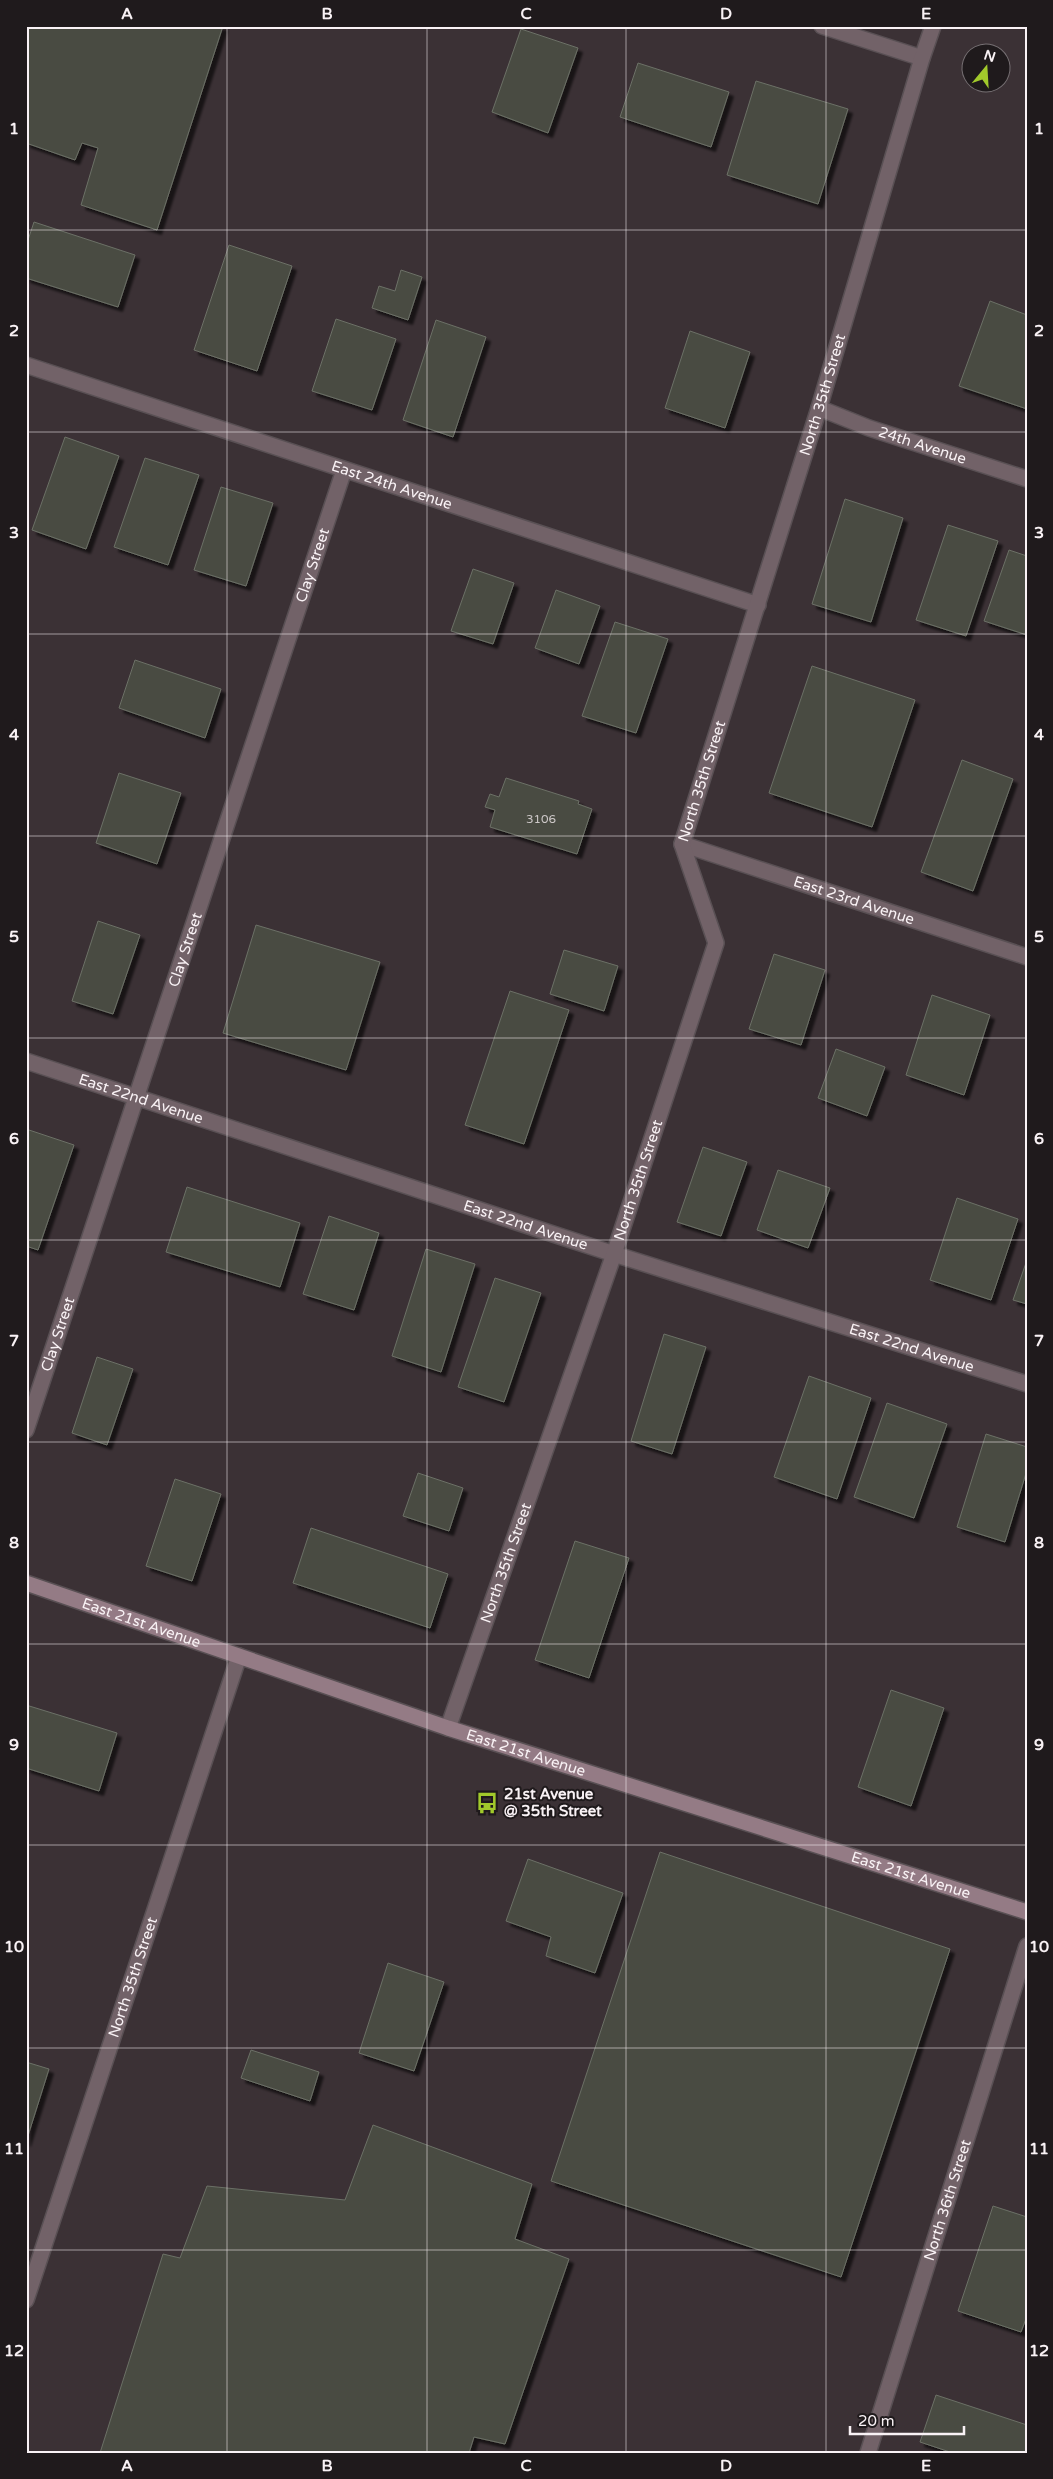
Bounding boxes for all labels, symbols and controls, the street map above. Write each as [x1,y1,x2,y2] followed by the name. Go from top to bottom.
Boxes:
[121,4,133,24] text: A
[321,4,333,24] text: B
[520,4,532,24] text: C
[720,4,732,24] text: D
[921,4,931,24] text: E
[960,42,1010,92] north arrow
[982,46,998,66] text: N
[9,119,19,139] text: 1
[1034,119,1044,139] text: 1
[9,321,19,341] text: 2
[1034,321,1044,341] text: 2
[796,332,849,458] street label: North 35th Street
[876,423,969,468] street label: 24th Avenue
[329,457,455,513] street label: East 24th Avenue
[9,523,19,543] text: 3
[1034,523,1044,543] text: 3
[292,525,333,605] street label: Clay Street
[674,718,729,844] street label: North 35th Street
[9,725,19,745] text: 4
[1034,725,1044,745] text: 4
[526,812,556,826] house number: 3106
[791,872,917,929] street label: East 23rd Avenue
[164,910,206,989] street label: Clay Street
[9,927,19,947] text: 5
[1034,927,1044,947] text: 5
[77,1070,205,1128] street label: East 22nd Avenue
[610,1117,667,1243] street label: North 35th Street
[9,1129,19,1149] text: 6
[1034,1129,1044,1149] text: 6
[461,1196,590,1254] street label: East 22nd Avenue
[37,1294,79,1374] street label: Clay Street
[847,1320,976,1376] street label: East 22nd Avenue
[9,1331,19,1351] text: 7
[1034,1331,1044,1351] text: 7
[477,1500,535,1625] street label: North 35th Street
[9,1533,19,1553] text: 8
[1034,1533,1044,1553] text: 8
[80,1594,203,1651] street label: East 21st Avenue
[464,1725,588,1780] street label: East 21st Avenue
[9,1735,19,1755] text: 9
[1034,1735,1044,1755] text: 9
[504,1785,602,1820] place label: 21st Avenue @ 35th Street
[474,1790,500,1816] bus stop icon: 21st Avenue @ 35th Street
[849,1848,973,1902] street label: East 21st Avenue
[104,1914,161,2040] street label: North 35th Street
[4,1937,24,1957] text: 10
[1029,1937,1049,1957] text: 10
[920,2137,975,2263] street label: North 36th Street
[4,2139,24,2159] text: 11
[1029,2139,1049,2159] text: 11
[4,2341,24,2361] text: 12
[1029,2341,1049,2361] text: 12
[850,2404,964,2436] scale bar
[858,2412,895,2430] text: 20 m
[121,2456,133,2476] text: A
[321,2456,333,2476] text: B
[520,2456,532,2476] text: C
[720,2456,732,2476] text: D
[921,2456,931,2476] text: E

